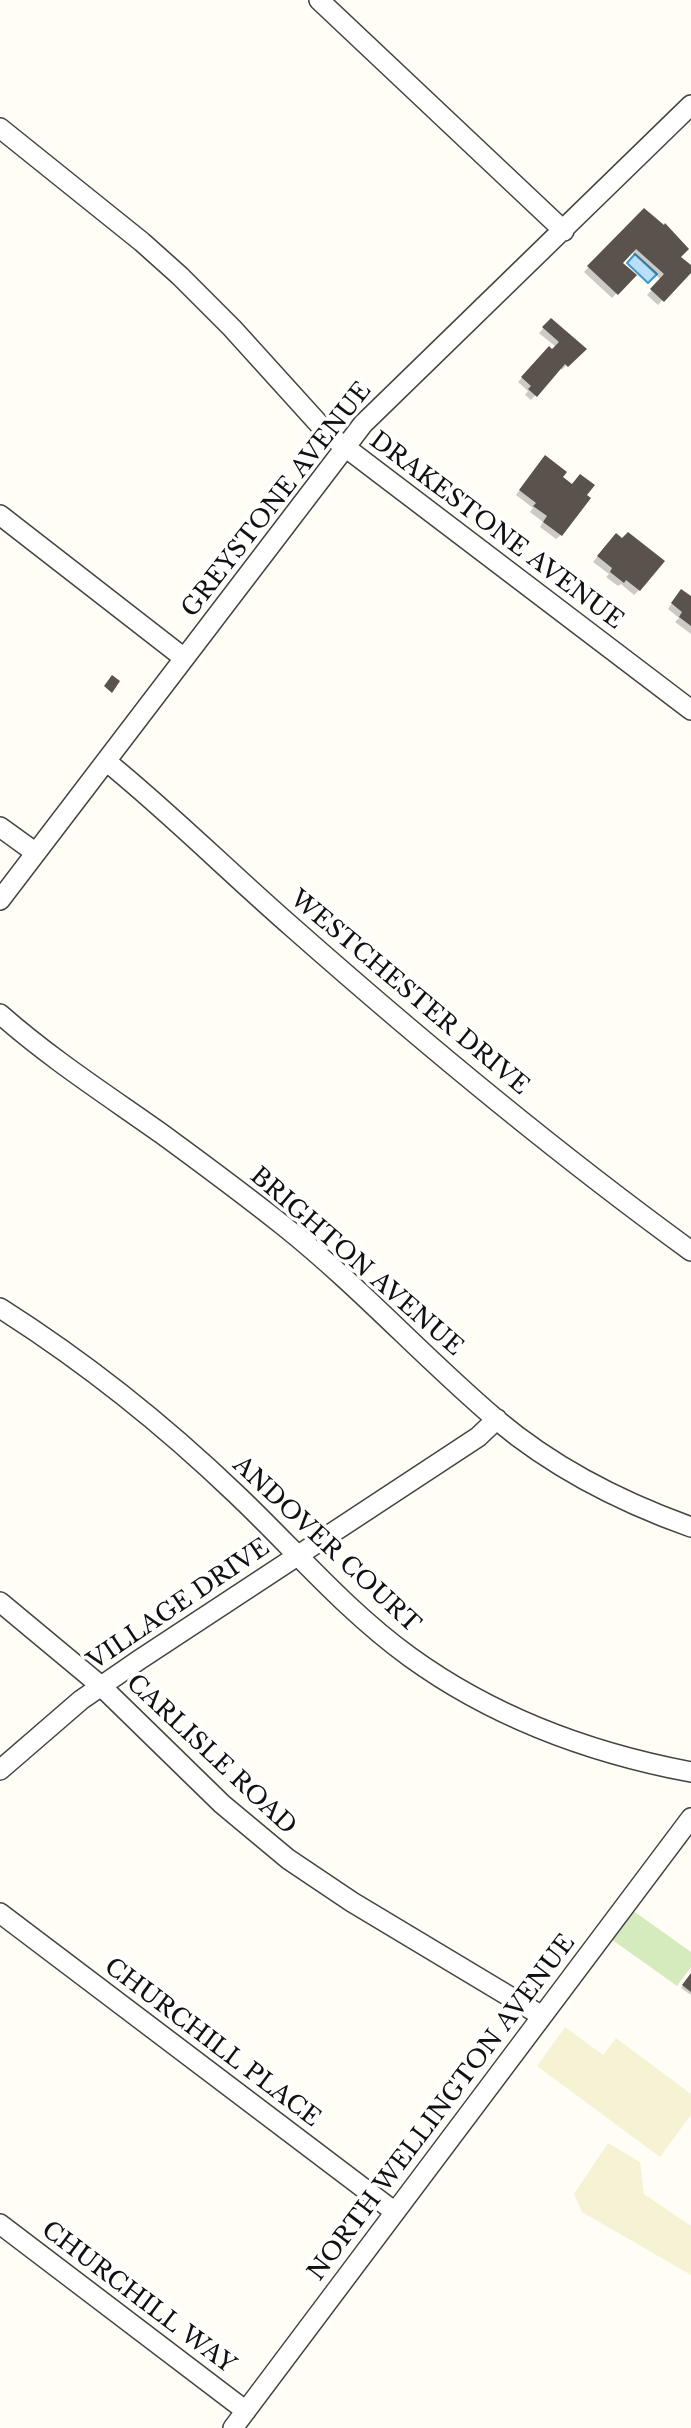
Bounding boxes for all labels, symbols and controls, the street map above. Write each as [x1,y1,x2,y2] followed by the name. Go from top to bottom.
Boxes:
[176,377,378,623] street label: GREYSTONE AVENUE
[364,426,628,636] street label: DRAKESTONE AVENUE
[284,885,534,1101] street label: WESTCHESTER DRIVE
[244,1162,468,1362] street label: BRIGHTON AVENUE
[226,1451,426,1639] street label: ANDOVER COURT
[83,1534,275,1676] street label: VILLAGE DRIVE
[120,1669,302,1841] street label: CARLISLE ROAD
[302,1929,582,2287] street label: NORTH WELLINGTON AVENUE
[98,1952,326,2134] street label: CHURCHILL PLACE
[36,2216,240,2380] street label: CHURCHILL WAY

